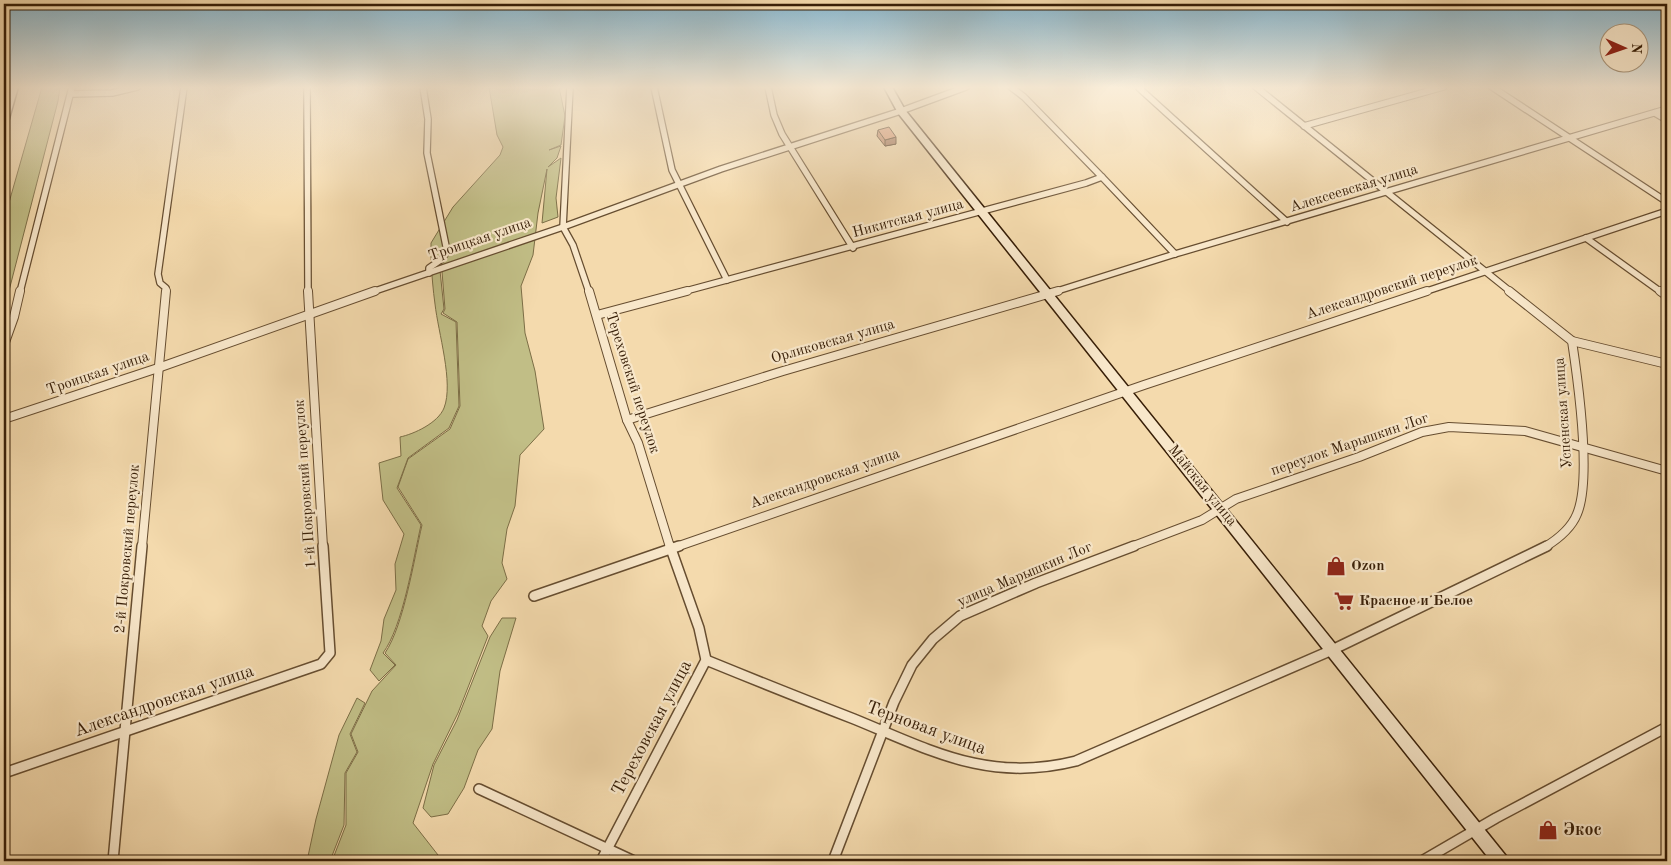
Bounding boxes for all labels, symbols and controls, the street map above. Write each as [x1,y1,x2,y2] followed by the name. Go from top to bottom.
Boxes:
[1598,22,1648,72] north arrow
[1629,43,1643,54] text: N
[1288,162,1420,216] street label: Алексеевская улица
[851,197,966,241] street label: Никитская улица
[427,215,534,265] street label: Троицкая улица
[1304,253,1480,323] street label: Александровский переулок
[602,311,662,456] street label: Тереховский переулок
[769,317,897,367] street label: Орликовская улица
[45,349,152,399] street label: Троицкая улица
[1553,356,1575,469] street label: Успенская улица
[293,398,319,569] street label: 1-й Покровский переулок
[1269,411,1431,479] street label: переулок Марышкин Лог
[1165,442,1240,530] street label: Майская улица
[748,446,902,512] street label: Александровская улица
[113,463,143,634] street label: 2-й Покровский переулок
[956,540,1094,610] street label: улица Марышкин Лог
[1325,555,1347,577] shop icon: Ozon
[1351,559,1384,574] place label: Ozon
[1333,590,1355,612] supermarket icon: Красное и Белое
[1359,594,1473,609] place label: Красное и Белое
[609,657,695,799] street label: Тереховская улица
[72,662,256,740] street label: Александровская улица
[864,698,988,758] street label: Терновая улица
[1537,819,1559,841] shop icon: Экос
[1563,821,1602,839] place label: Экос

